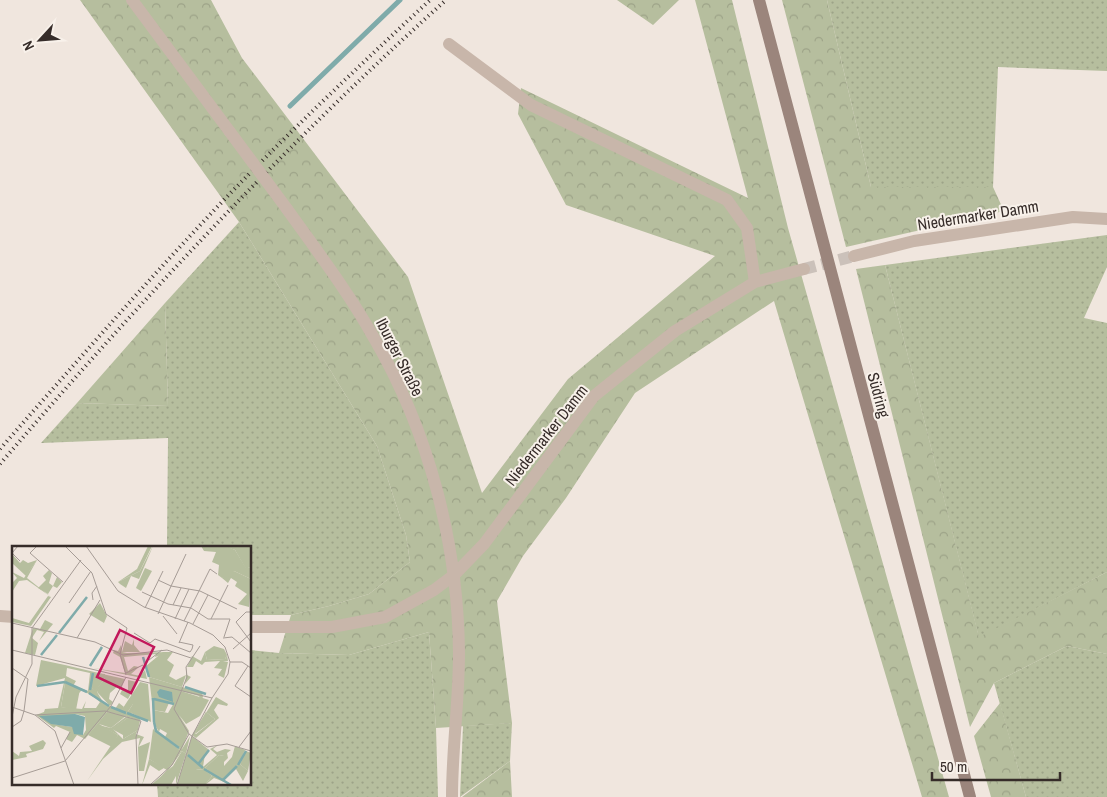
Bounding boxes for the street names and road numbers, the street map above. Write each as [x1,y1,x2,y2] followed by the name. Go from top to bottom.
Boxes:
[916,195,1040,235] street label: Niedermarker Damm
[371,314,429,400] street label: Iburger Straße
[862,370,896,421] street label: Südring
[500,380,592,490] street label: Niedermarker Damm

